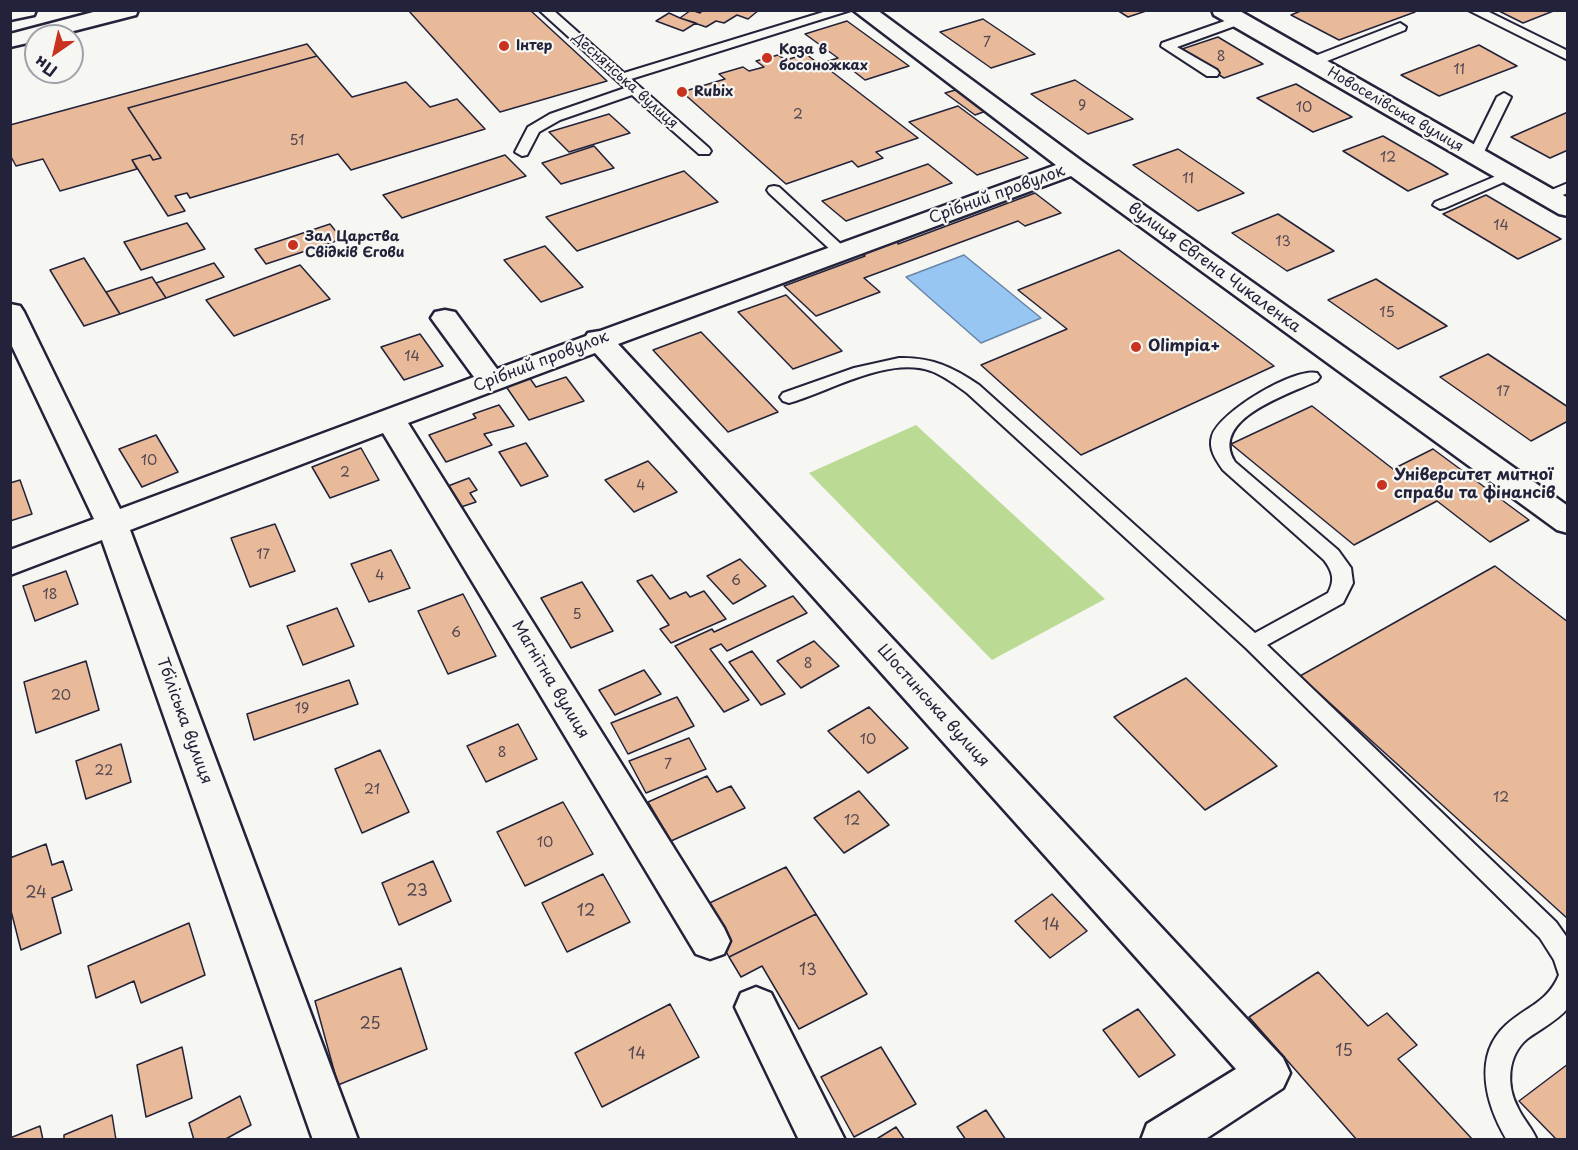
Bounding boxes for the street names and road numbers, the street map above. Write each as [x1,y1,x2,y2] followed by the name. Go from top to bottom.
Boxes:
[569,29,681,133] street label: Деснянська вулиця
[1324,64,1466,156] street label: Новоселівська вулиця
[926,161,1068,229] street label: Срібний провулок
[1124,199,1304,337] street label: вулиця Євгена Чикаленка
[471,327,611,397] street label: Срібний провулок
[507,618,593,742] street label: Магнітна вулиця
[873,641,993,771] street label: Шостинська вулиця
[152,655,216,787] street label: Тбіліська вулиця

